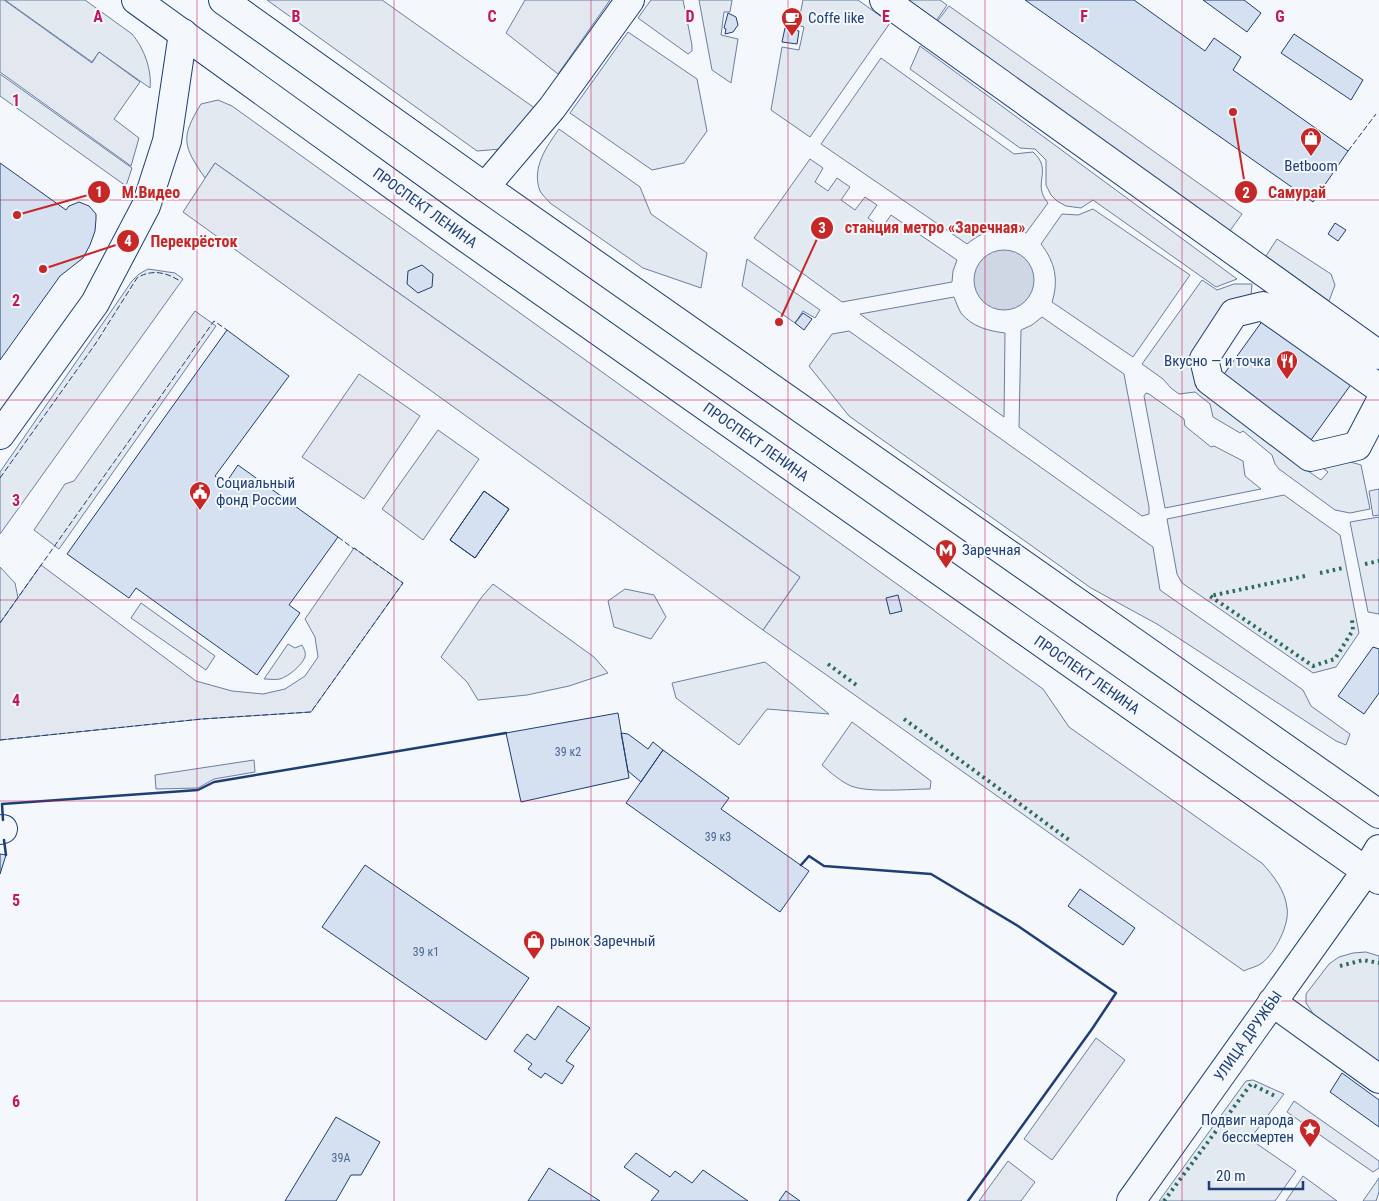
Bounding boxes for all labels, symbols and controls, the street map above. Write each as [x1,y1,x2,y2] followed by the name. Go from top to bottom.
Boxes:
[780,6,804,37] cafe icon: Coffe like
[93,7,103,26] text: A
[292,7,301,26] text: B
[487,7,497,26] text: C
[685,7,695,26] text: D
[882,7,890,26] text: E
[1080,7,1088,26] text: F
[1275,7,1285,26] text: G
[808,9,864,27] place label: Coffe like
[12,91,20,110] text: 1
[1299,126,1323,157] shop icon: Betboom
[1284,157,1338,175] place label: Betboom
[369,164,481,252] street label: ПРОСПЕКТ ЛЕНИНА
[86,176,190,207] callout: М.Видео
[1233,177,1336,208] callout: Самурай
[95,183,103,201] text: 1
[122,183,180,202] text: М.Видео
[1268,183,1326,202] text: Самурай
[1242,184,1250,202] text: 2
[809,212,1035,243] callout: станция метро «Заречная»
[845,218,1025,237] text: станция метро «Заречная»
[818,219,826,237] text: 3
[116,225,248,256] callout: Перекрёсток
[124,232,132,250] text: 4
[150,232,238,251] text: Перекрёсток
[12,291,20,310] text: 2
[1275,349,1299,380] restaurant icon: Вкусно — и точка
[1164,352,1271,370] place label: Вкусно — и точка
[700,399,812,485] street label: ПРОСПЕКТ ЛЕНИНА
[216,474,297,509] place label: Социальный фонд России
[188,480,212,511] public building icon: Социальный фонд России
[12,491,20,510] text: 3
[934,538,958,569] metro station icon: Заречная
[962,541,1021,559] place label: Заречная
[1031,632,1143,718] street label: ПРОСПЕКТ ЛЕНИНА
[12,691,20,710] text: 4
[555,745,581,759] house number: 39 к2
[705,830,731,844] house number: 39 к3
[12,891,20,910] text: 5
[522,929,546,960] shop icon: рынок Заречный
[550,932,655,950] place label: рынок Заречный
[413,945,439,959] house number: 39 к1
[1210,987,1286,1085] street label: УЛИЦА ДРУЖБЫ
[12,1092,20,1111] text: 6
[1201,1111,1294,1146] place label: Подвиг народа бессмертен
[1298,1117,1322,1148] place icon: Подвиг народа бессмертен
[332,1151,350,1165] house number: 39А
[1209,1158,1303,1190] scale bar
[1216,1167,1246,1185] text: 20 m

